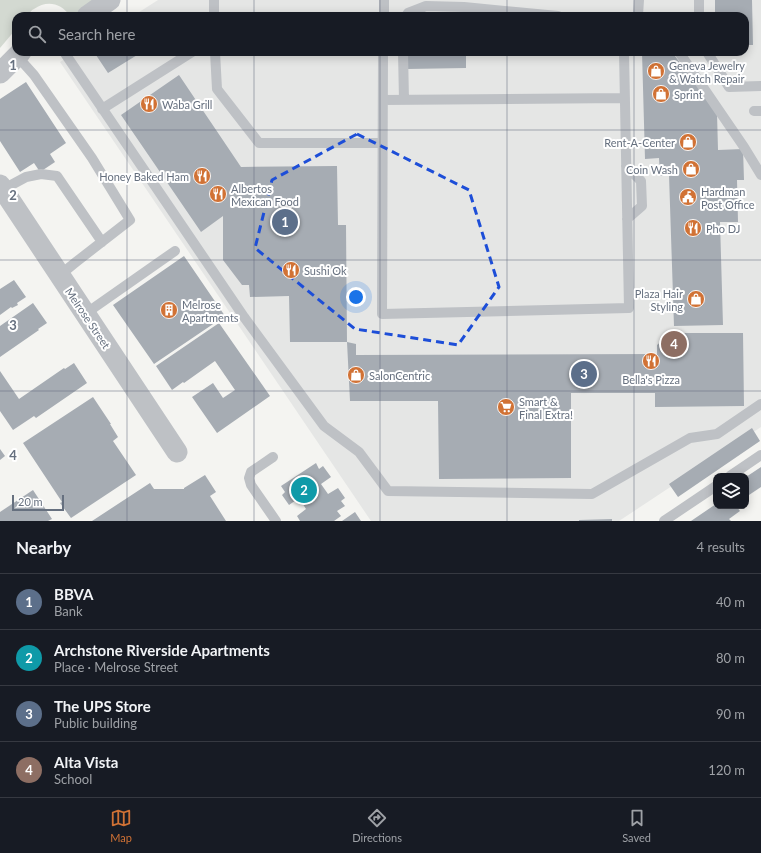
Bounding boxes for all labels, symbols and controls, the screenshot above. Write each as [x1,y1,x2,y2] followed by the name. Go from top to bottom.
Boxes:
[12,12,749,56] search box
[26,23,48,45] icon: search
[58,25,135,43] text: Search here
[9,57,17,73] text: 1
[669,59,745,85] place label: Geneva Jewelry & Watch Repair
[646,61,666,81] shop icon: Geneva Jewelry & Watch Repair
[651,84,671,104] shop icon: Sprint
[674,88,703,101] place label: Sprint
[139,94,159,114] restaurant icon: Waba Grill
[162,98,212,111] place label: Waba Grill
[678,132,698,152] shop icon: Rent-A-Center
[604,136,675,149] place label: Rent-A-Center
[681,159,701,179] shop icon: Coin Wash
[626,163,678,176] place label: Coin Wash
[192,166,212,186] restaurant icon: Honey Baked Ham
[99,170,189,183] place label: Honey Baked Ham
[231,182,299,208] place label: Albertos Mexican Food
[208,184,228,204] restaurant icon: Albertos Mexican Food
[701,185,755,211] place label: Hardman Post Office
[9,187,17,203] text: 2
[678,187,698,207] public building icon: Hardman Post Office
[272,207,298,237] pin: 1
[683,218,703,238] restaurant icon: Pho DJ
[706,222,740,235] place label: Pho DJ
[281,260,301,280] restaurant icon: Sushi Ok
[304,264,347,277] place label: Sushi Ok
[63,285,113,351] street label: Melrose Street
[346,287,366,307] your location
[635,287,683,313] place label: Plaza Hair Styling
[686,289,706,309] shop icon: Plaza Hair Styling
[182,298,239,324] place label: Melrose Apartments
[159,300,179,320] building icon: Melrose Apartments
[9,317,17,333] text: 3
[661,329,687,359] pin: 4
[641,351,661,371] restaurant icon: Bella's Pizza
[571,359,597,389] pin: 3
[346,365,366,385] shop icon: SalonCentric
[369,369,430,382] place label: SalonCentric
[622,373,680,386] place label: Bella's Pizza
[519,395,573,421] place label: Smart & Final Extra!
[496,397,516,417] supermarket icon: Smart & Final Extra!
[9,447,17,463] text: 4
[713,473,749,509] map controls
[713,473,749,509] button: layers
[291,475,317,505] pin: 2
[12,493,64,512] scale bar
[18,495,43,508] text: 20 m
[16,537,71,558] text: Nearby
[697,539,745,555] text: 4 results
[54,585,94,603] text: BBVA
[25,594,33,610] text: 1
[716,594,745,610] text: 40 m
[54,603,83,619] text: Bank
[54,641,270,659] text: Archstone Riverside Apartments
[25,650,33,666] text: 2
[716,650,745,666] text: 80 m
[54,659,178,675] text: Place · Melrose Street
[54,697,151,715] text: The UPS Store
[25,706,33,722] text: 3
[716,706,745,722] text: 90 m
[54,715,137,731] text: Public building
[54,753,118,771] text: Alta Vista
[25,762,33,778] text: 4
[708,762,745,778] text: 120 m
[54,771,92,787] text: School
[110,807,132,844] tab: Map
[352,807,402,844] tab: Directions
[622,807,651,844] tab: Saved

